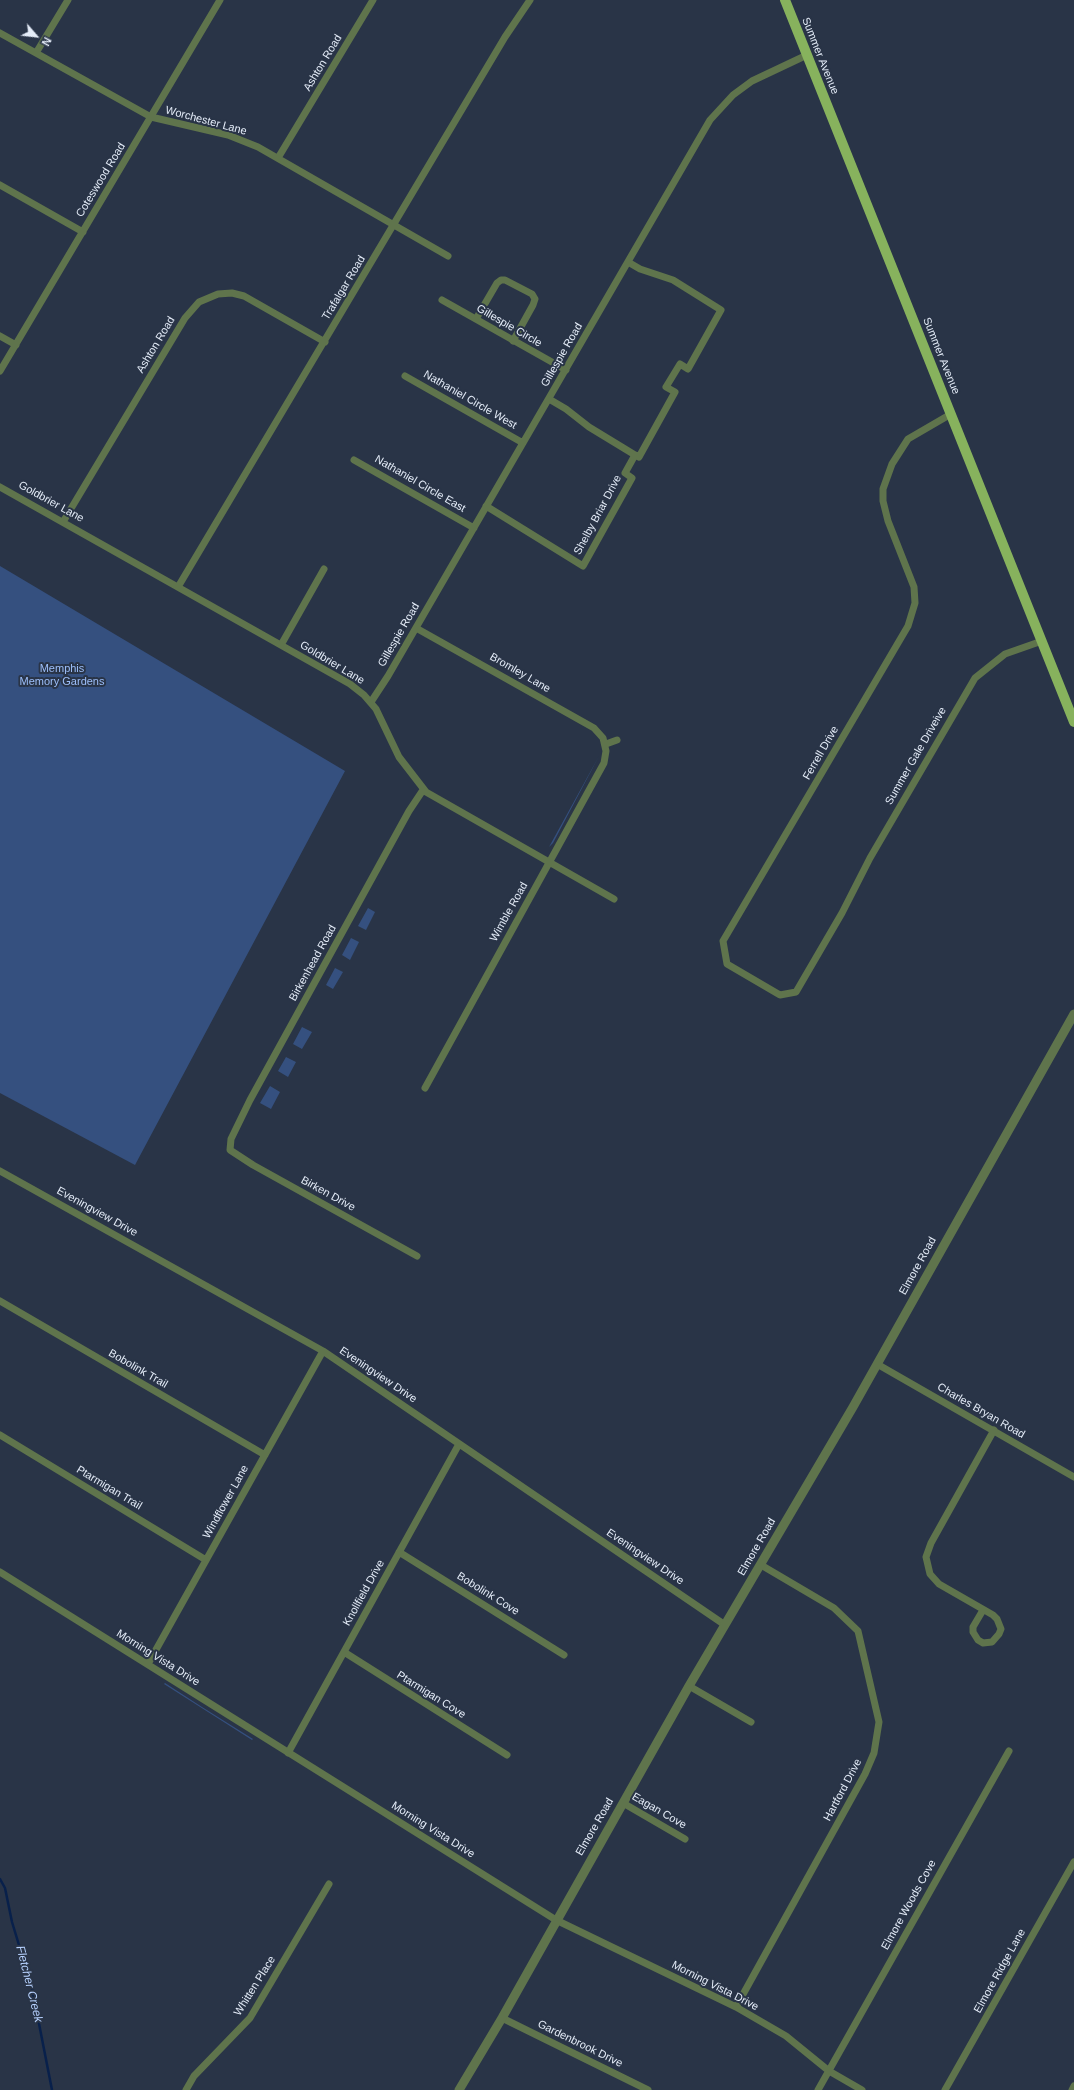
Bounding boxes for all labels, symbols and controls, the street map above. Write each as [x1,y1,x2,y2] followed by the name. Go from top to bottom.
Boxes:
[16,16,56,56] north arrow
[799,16,841,96] street label: Summer Avenue
[301,32,345,94] street label: Ashton Road
[39,35,54,48] text: N
[164,104,248,138] street label: Worchester Lane
[74,140,128,220] street label: Coteswood Road
[320,253,368,323] street label: Trafalgar Road
[474,302,544,350] street label: Gillespie Circle
[134,314,178,376] street label: Ashton Road
[920,316,962,396] street label: Summer Avenue
[538,321,586,389] street label: Gillespie Road
[421,368,519,432] street label: Nathaniel Circle West
[372,453,468,515] street label: Nathaniel Circle East
[571,473,625,557] street label: Shelby Briar Drive
[16,479,86,525] street label: Goldbrier Lane
[375,601,423,669] street label: Gillespie Road
[297,639,367,687] street label: Goldbrier Lane
[487,650,553,696] street label: Bromley Lane
[20,662,104,688] park label: Memphis Memory Gardens
[883,705,949,807] street label: Summer Gale Driveive
[800,724,842,782] street label: Ferrell Drive
[487,880,531,944] street label: Wimble Road
[287,923,339,1003] street label: Birkenhead Road
[299,1174,357,1214] street label: Birken Drive
[54,1184,140,1240] street label: Eveningview Drive
[897,1235,939,1297] street label: Elmore Road
[337,1344,419,1406] street label: Eveningview Drive
[106,1347,170,1391] street label: Bobolink Trail
[935,1381,1027,1441] street label: Charles Bryan Road
[74,1463,144,1513] street label: Ptarmigan Trail
[200,1463,252,1541] street label: Windflower Lane
[735,1516,779,1578] street label: Elmore Road
[604,1526,686,1588] street label: Eveningview Drive
[340,1558,388,1628] street label: Knollfield Drive
[454,1570,522,1618] street label: Bobolink Cove
[114,1627,202,1689] street label: Morning Vista Drive
[394,1669,468,1721] street label: Ptarmigan Cove
[821,1757,865,1823] street label: Hartford Drive
[629,1790,689,1832] street label: Eagan Cove
[573,1796,617,1858] street label: Elmore Road
[389,1799,477,1861] street label: Morning Vista Drive
[879,1858,939,1952] street label: Elmore Woods Cove
[971,1927,1029,2015] street label: Elmore Ridge Lane
[12,1944,46,2024] water label: Fletcher Creek
[231,1954,279,2018] street label: Whitten Place
[669,1958,761,2014] street label: Morning Vista Drive
[535,2018,625,2070] street label: Gardenbrook Drive

